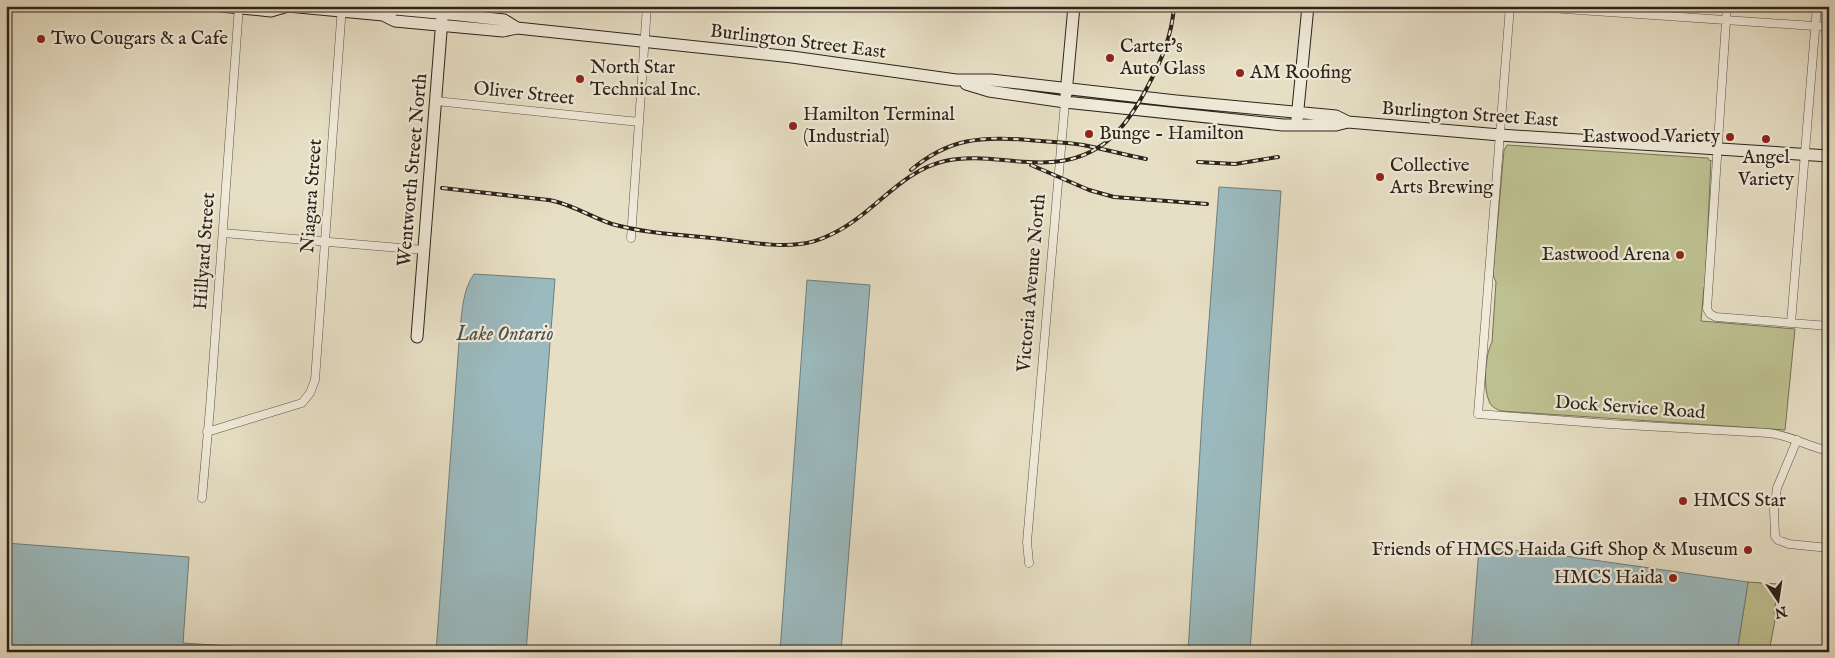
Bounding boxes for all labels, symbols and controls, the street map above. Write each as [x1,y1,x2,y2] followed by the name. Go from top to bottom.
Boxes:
[709,19,888,65] street label: Burlington Street East
[51,27,228,51] place label: Two Cougars & a Cafe
[35,33,47,45] marker: Two Cougars & a Cafe
[1119,35,1205,81] place label: Carter's Auto Glass
[1104,52,1116,64] marker: Carter's Auto Glass
[590,56,701,102] place label: North Star Technical Inc.
[1249,61,1352,85] place label: AM Roofing
[1234,67,1246,79] marker: AM Roofing
[393,72,433,268] street label: Wentworth Street North
[574,73,586,85] marker: North Star Technical Inc.
[472,77,576,111] street label: Oliver Street
[1381,97,1560,133] street label: Burlington Street East
[803,103,955,149] place label: Hamilton Terminal (Industrial)
[787,120,799,132] marker: Hamilton Terminal (Industrial)
[1099,122,1244,146] place label: Bunge - Hamilton
[1582,125,1721,149] place label: Eastwood Variety
[1083,128,1095,140] marker: Bunge - Hamilton
[1724,131,1736,143] marker: Eastwood Variety
[1760,133,1772,145] marker: Angel Variety
[296,138,328,254] street label: Niagara Street
[1737,146,1795,192] place label: Angel Variety
[1389,154,1494,200] place label: Collective Arts Brewing
[1374,171,1386,183] marker: Collective Arts Brewing
[189,191,221,310] street label: Hillyard Street
[1012,193,1052,374] street label: Victoria Avenue North
[1541,243,1671,267] place label: Eastwood Arena
[1674,249,1686,261] marker: Eastwood Arena
[455,322,554,347] water label: Lake Ontario
[1554,391,1707,425] street label: Dock Service Road
[1693,489,1786,513] place label: HMCS Star
[1677,495,1689,507] marker: HMCS Star
[1372,538,1738,562] place label: Friends of HMCS Haida Gift Shop & Museum
[1742,544,1754,556] marker: Friends of HMCS Haida Gift Shop & Museum
[1554,566,1664,590] place label: HMCS Haida
[1667,572,1679,584] marker: HMCS Haida
[1752,576,1802,626] north arrow
[1773,601,1790,622] text: N

